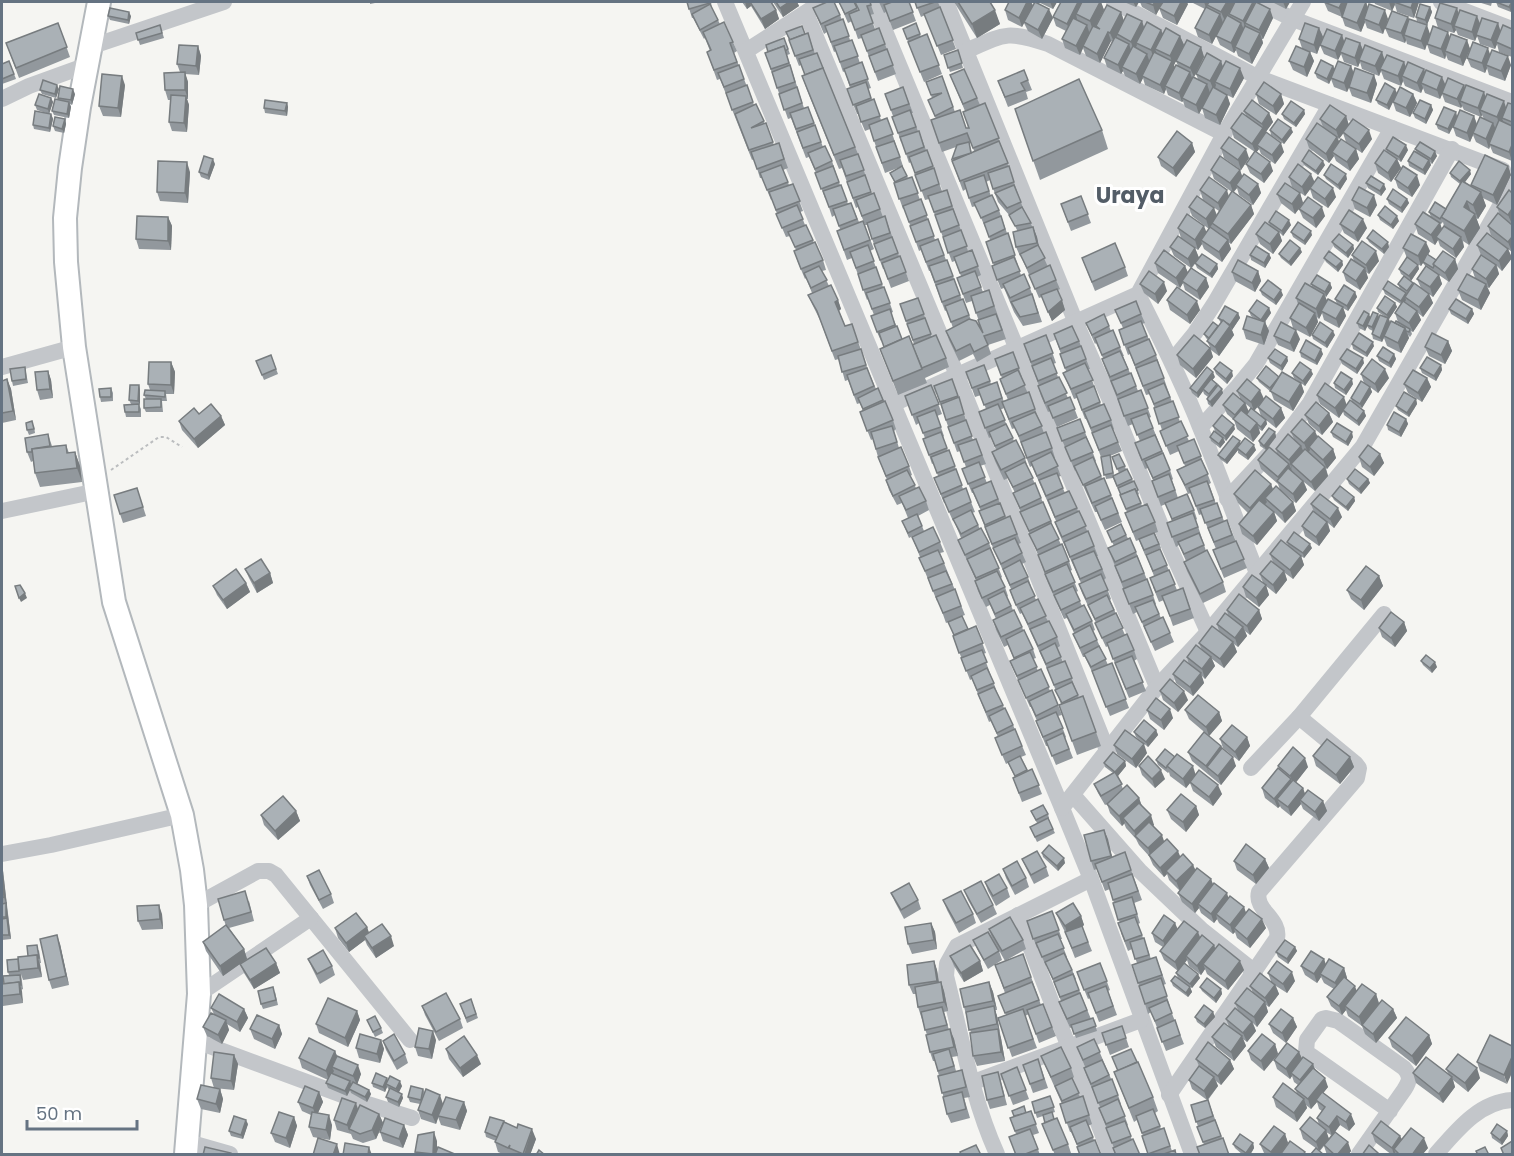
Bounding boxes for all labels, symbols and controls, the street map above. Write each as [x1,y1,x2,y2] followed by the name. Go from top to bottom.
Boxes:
[1096,180,1164,211] district label: Uraya
[27,1093,136,1131] scale bar
[36,1101,82,1126] text: 50 m

